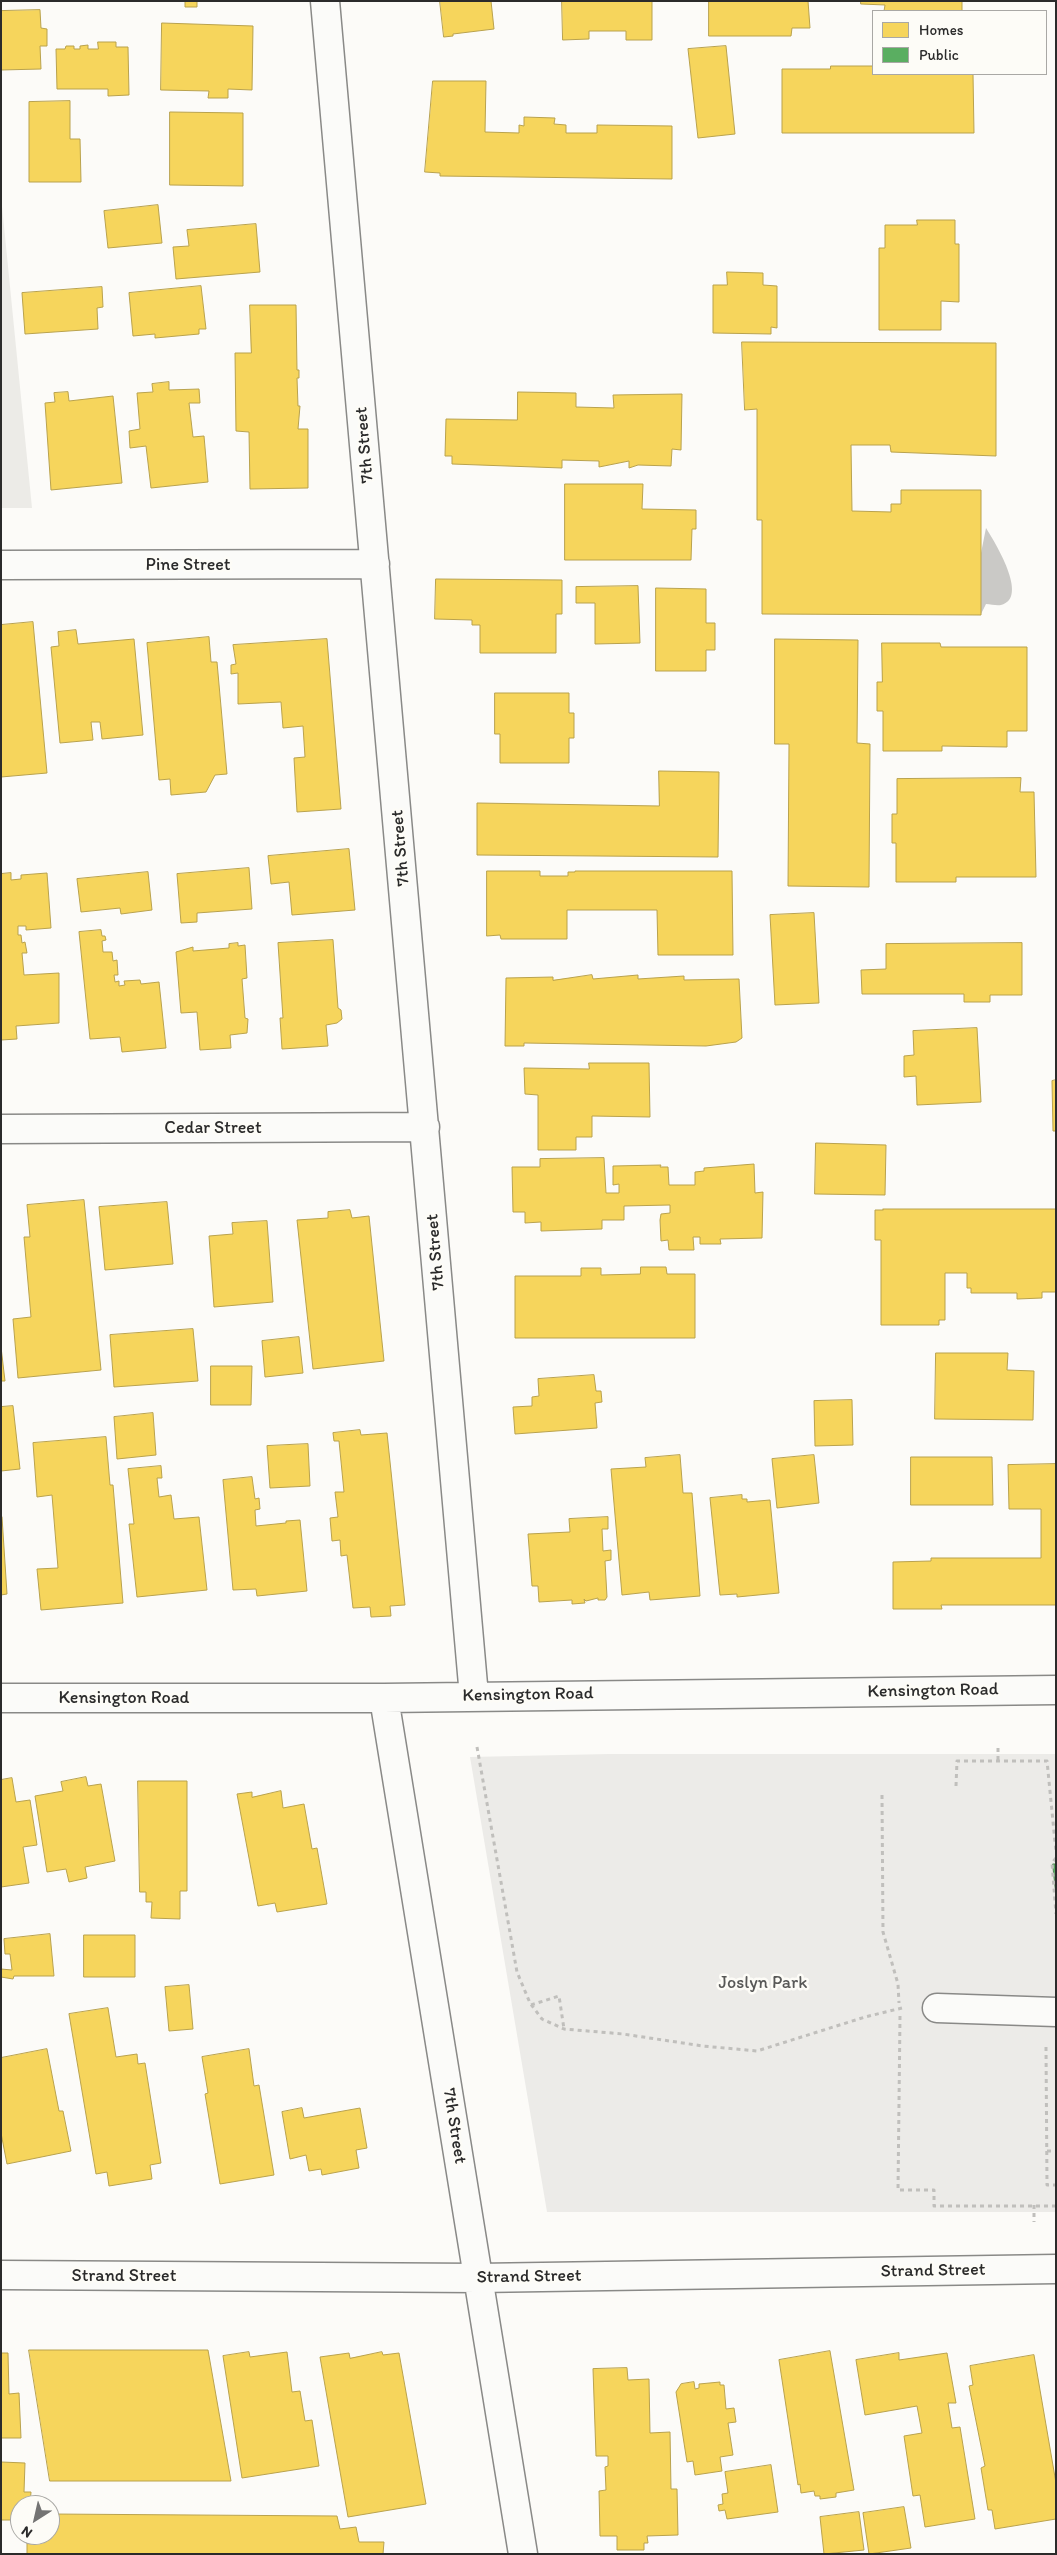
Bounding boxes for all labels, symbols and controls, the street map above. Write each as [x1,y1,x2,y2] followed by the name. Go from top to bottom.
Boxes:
[872,10,1047,75] legend
[919,21,963,39] text: Homes
[919,46,959,64] text: Public
[351,406,379,484] street label: 7th Street
[145,554,231,576] street label: Pine Street
[387,809,415,887] street label: 7th Street
[164,1117,262,1139] street label: Cedar Street
[422,1213,450,1291] street label: 7th Street
[867,1679,999,1703] street label: Kensington Road
[462,1683,594,1707] street label: Kensington Road
[58,1687,190,1709] street label: Kensington Road
[719,1972,807,1994] park label: Joslyn Park
[437,2087,471,2165] street label: 7th Street
[880,2259,986,2283] street label: Strand Street
[72,2265,176,2287] street label: Strand Street
[476,2265,582,2289] street label: Strand Street
[10,2495,60,2545] north arrow
[18,2522,35,2542] text: N

